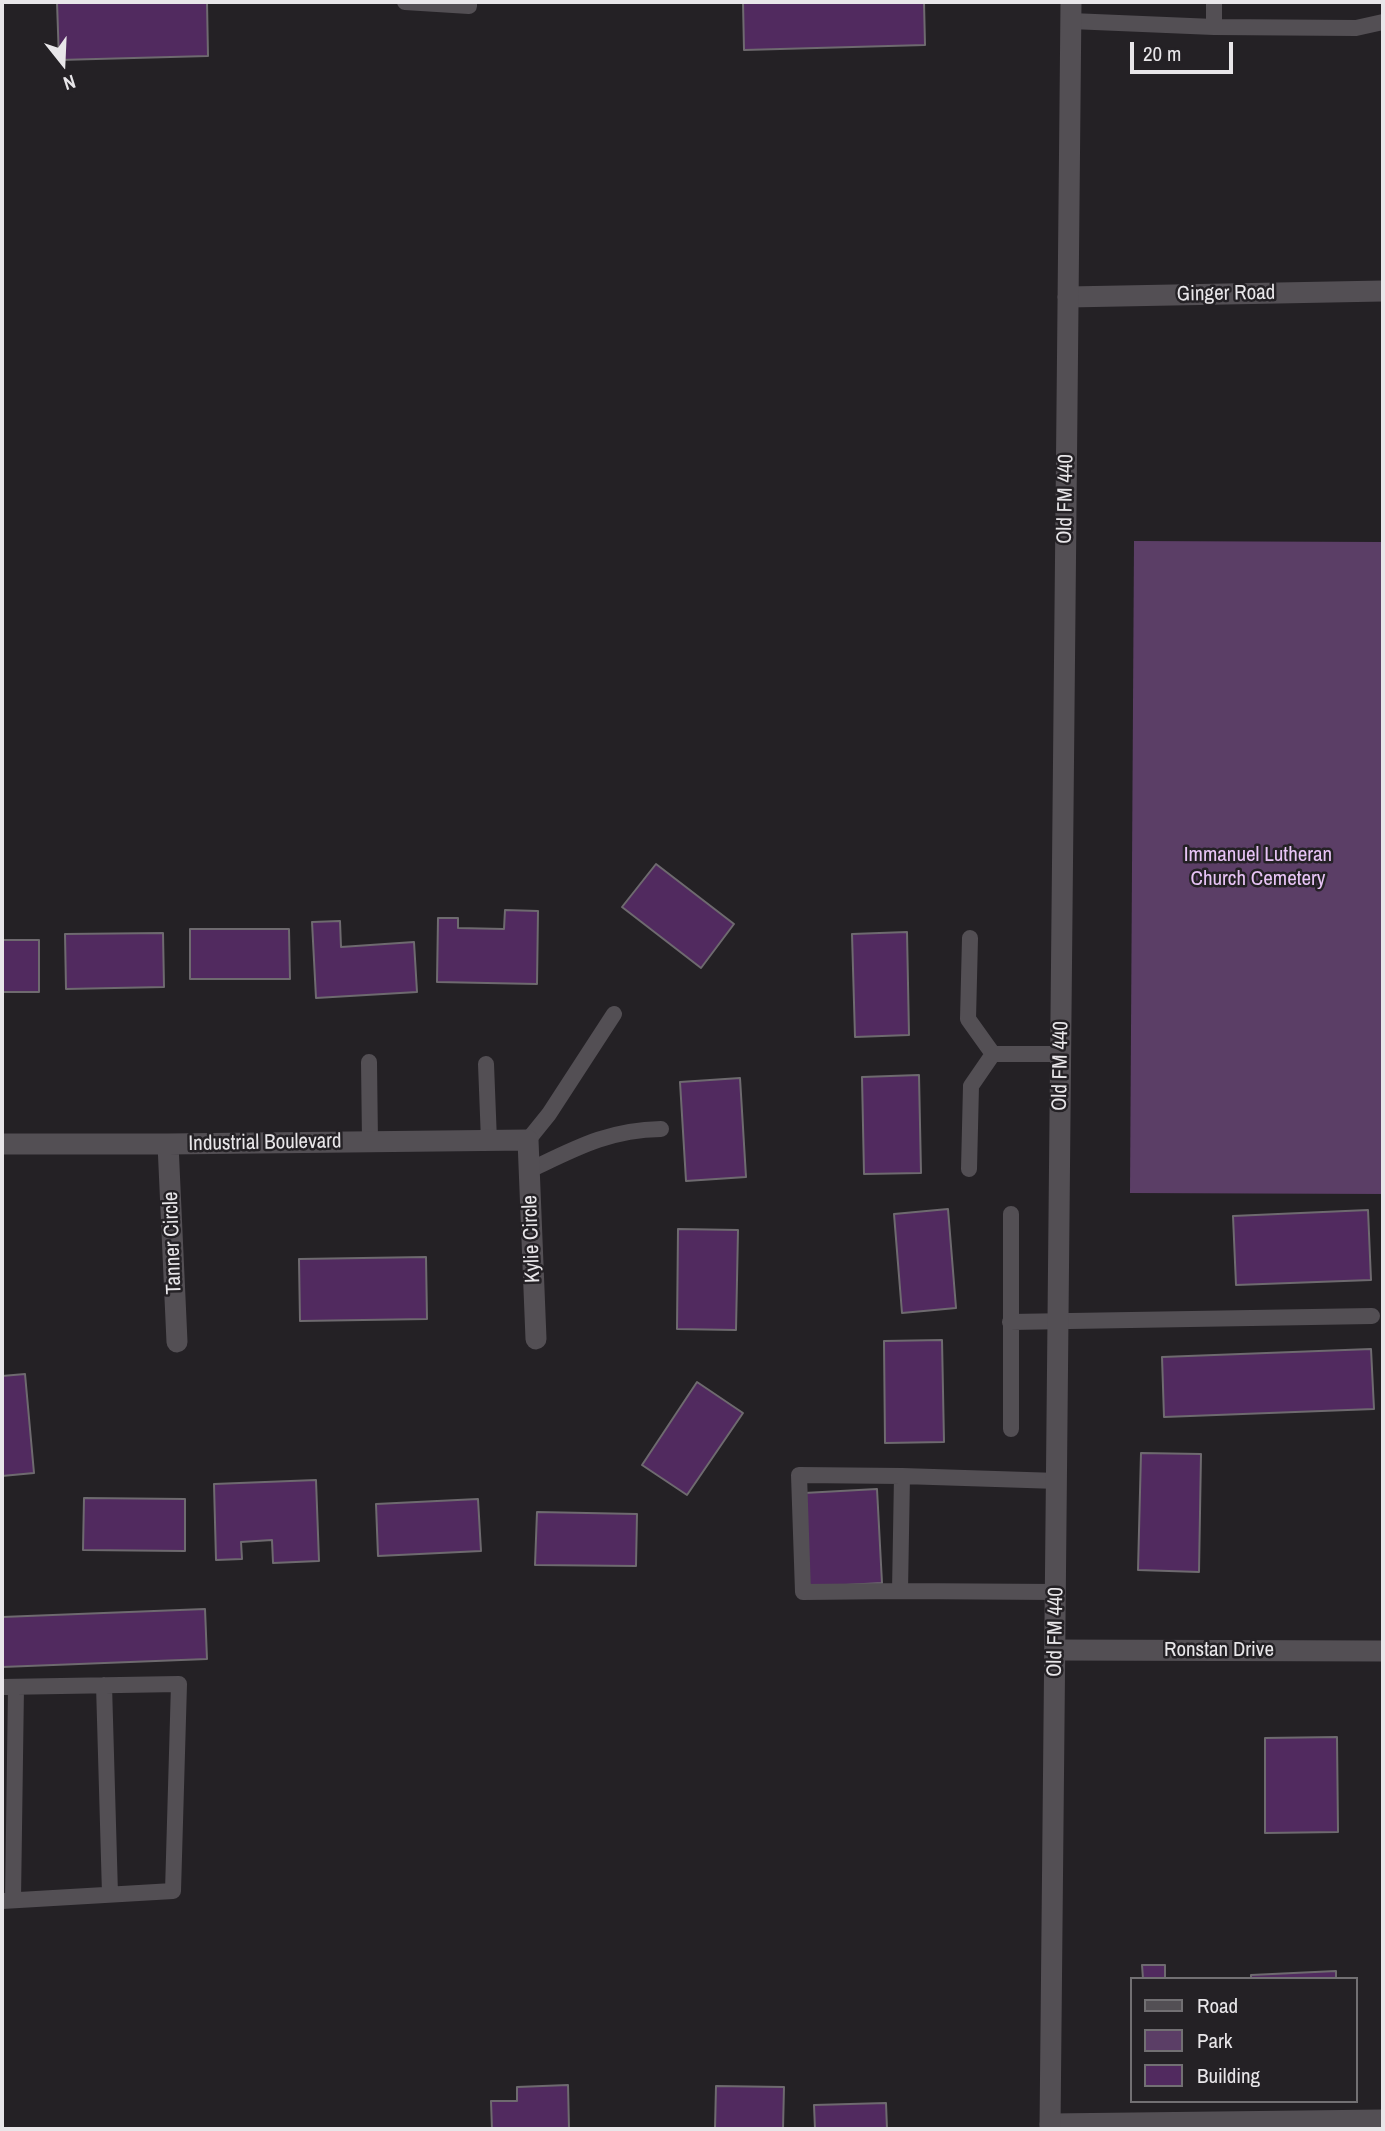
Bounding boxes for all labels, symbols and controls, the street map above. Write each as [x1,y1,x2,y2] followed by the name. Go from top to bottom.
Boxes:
[28,28,98,98] north arrow
[1133,28,1236,72] scale bar
[1143,39,1181,68] text: 20 m
[60,69,79,97] text: N
[1176,281,1276,307] street label: Ginger Road
[1053,454,1079,544] street label: Old FM 440
[1184,842,1332,892] park label: Immanuel Lutheran Church Cemetery
[1048,1021,1074,1111] street label: Old FM 440
[188,1129,342,1157] street label: Industrial Boulevard
[159,1191,187,1295] street label: Tanner Circle
[518,1195,546,1283] street label: Kylie Circle
[1043,1587,1069,1677] street label: Old FM 440
[1164,1637,1274,1663] street label: Ronstan Drive
[1130,1977,1357,2103] legend
[1197,1991,1238,2020] text: Road
[1197,2026,1232,2055] text: Park
[1197,2061,1260,2090] text: Building

